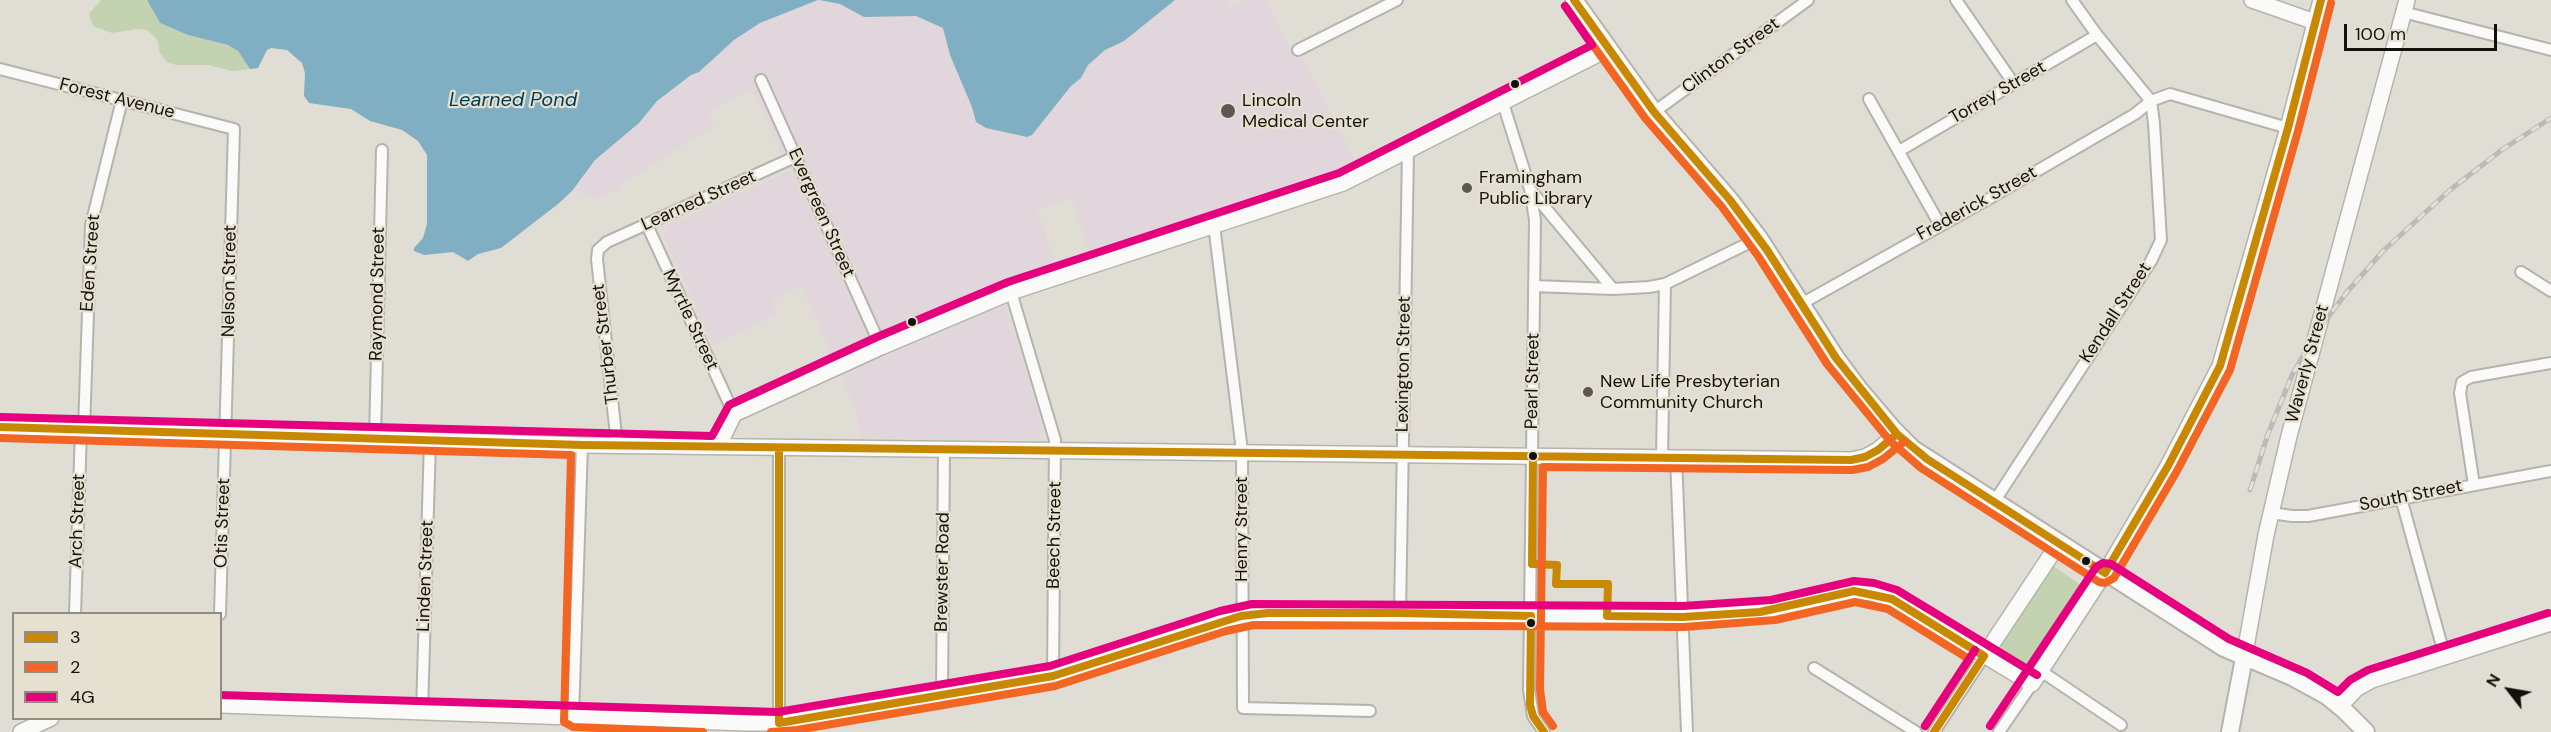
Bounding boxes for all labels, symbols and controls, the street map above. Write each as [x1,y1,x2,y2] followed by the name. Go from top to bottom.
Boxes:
[2347,12,2500,50] scale bar
[1678,13,1784,99] street label: Clinton Street
[2355,22,2406,46] text: 100 m
[1946,57,2050,129] street label: Torrey Street
[57,74,177,124] street label: Forest Avenue
[1509,78,1521,90] unlabelled marker
[449,89,577,113] water label: Learned Pond
[1242,90,1369,132] place label: Lincoln Medical Center
[1219,102,1237,120] marker: Lincoln Medical Center
[783,145,859,281] street label: Evergreen Street
[1913,162,2041,246] street label: Frederick Street
[638,166,760,236] street label: Learned Street
[1479,167,1593,210] place label: Framingham Public Library
[1460,181,1474,195] marker: Framingham Public Library
[77,213,105,313] street label: Eden Street
[218,225,242,337] street label: Nelson Street
[366,227,390,361] street label: Raymond Street
[2076,259,2156,367] street label: Kendall Street
[657,266,723,374] street label: Myrtle Street
[588,282,624,406] street label: Thurber Street
[1392,296,1416,432] street label: Lexington Street
[2282,302,2334,426] street label: Waverly Street
[906,316,918,328] unlabelled marker
[1521,333,1545,429] street label: Pearl Street
[1600,371,1780,413] place label: New Life Presbyterian Community Church
[1581,385,1595,399] marker: New Life Presbyterian Community Church
[1527,450,1539,462] unlabelled marker
[66,473,90,569] street label: Arch Street
[2358,475,2464,517] street label: South Street
[1231,476,1253,582] street label: Henry Street
[211,478,235,568] street label: Otis Street
[1043,481,1067,589] street label: Beech Street
[931,512,955,632] street label: Brewster Road
[413,520,439,632] street label: Linden Street
[2080,555,2092,567] unlabelled marker
[12,612,222,720] legend
[1525,617,1537,629] unlabelled marker
[70,625,81,649] text: 3
[70,655,80,679] text: 2
[2479,660,2539,720] north arrow
[2481,670,2505,691] text: N
[70,685,95,709] text: 4G

